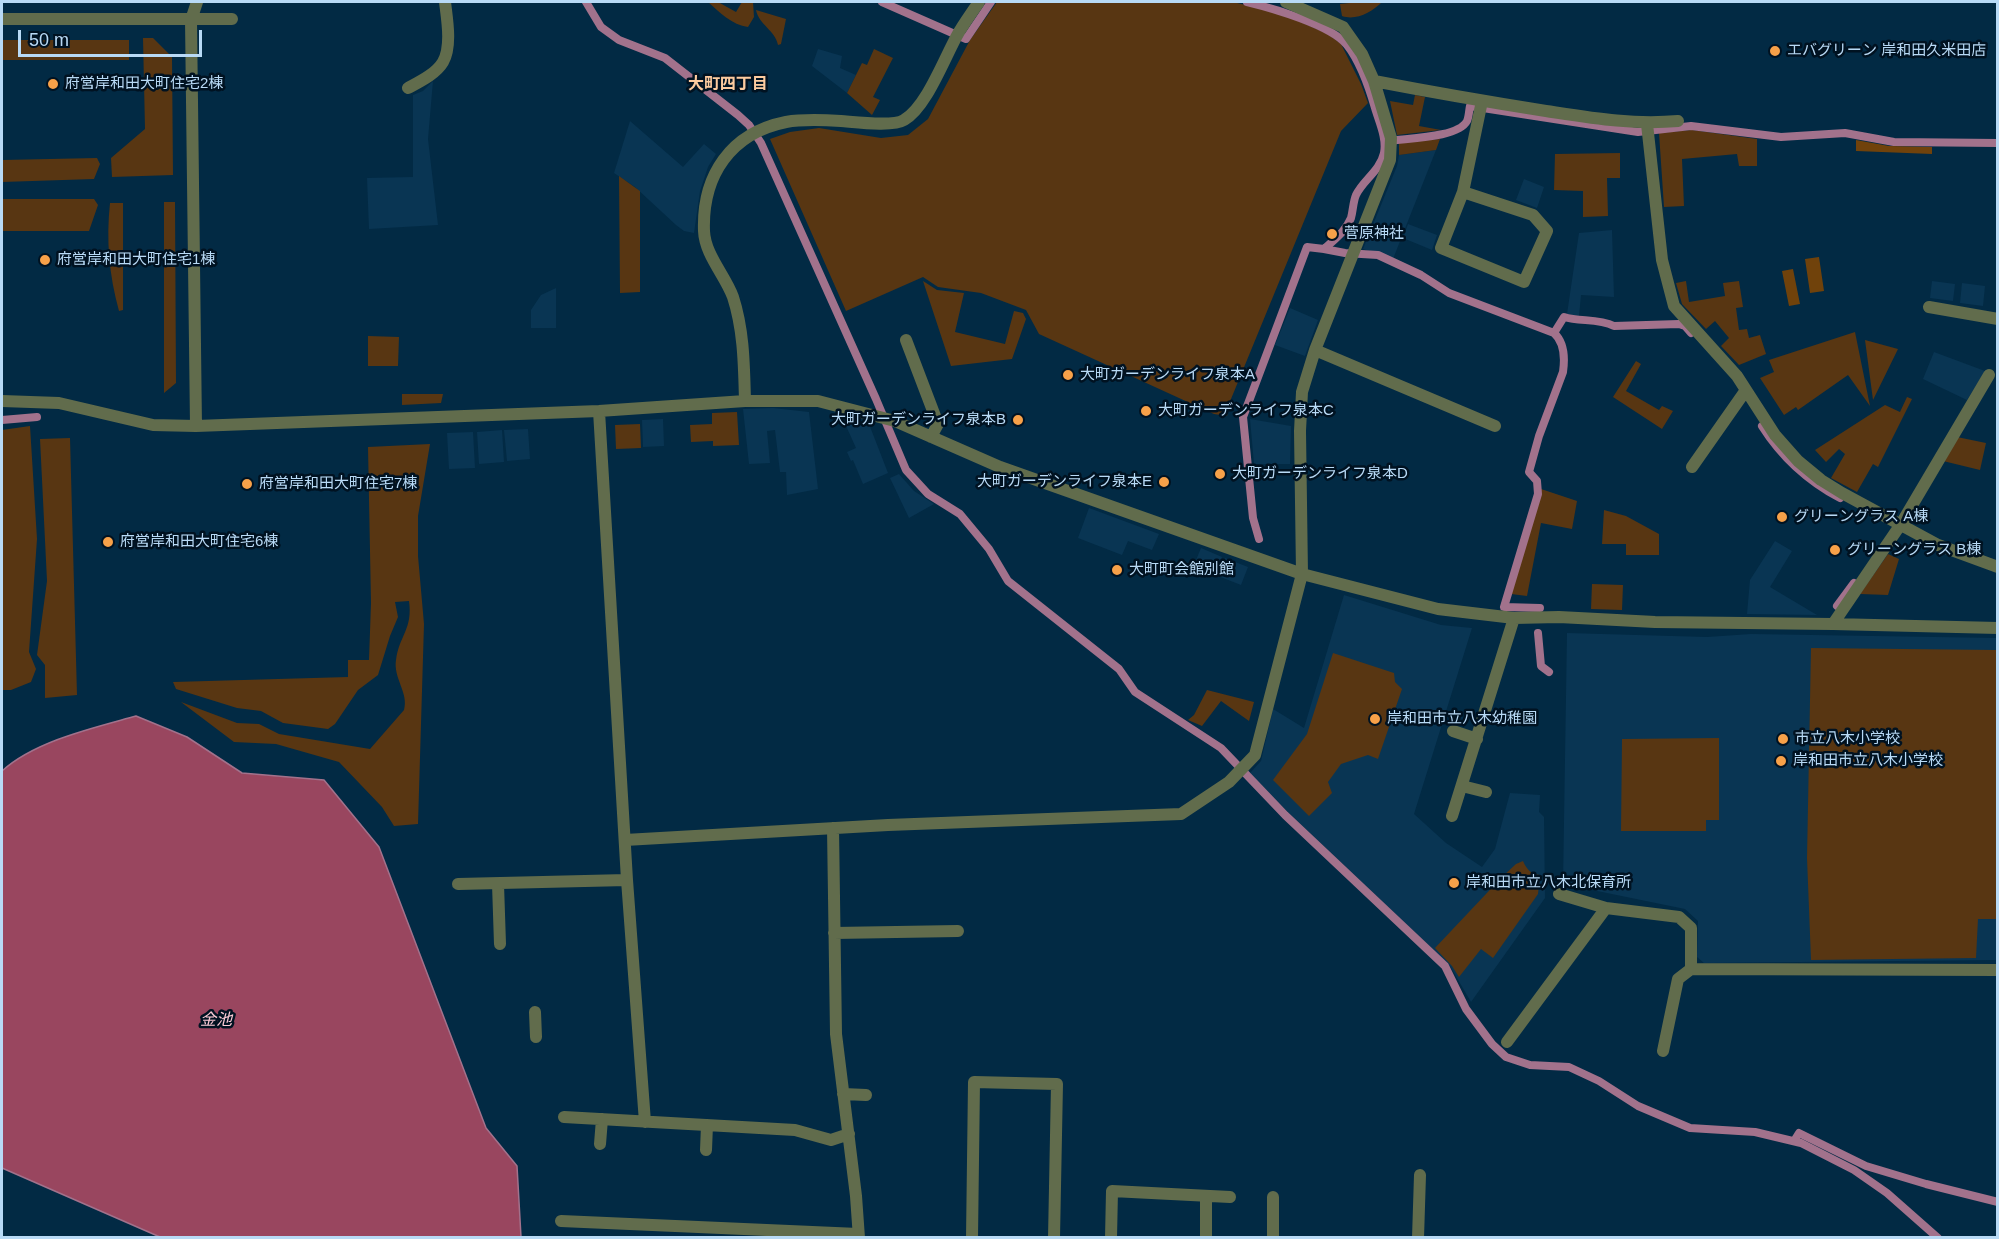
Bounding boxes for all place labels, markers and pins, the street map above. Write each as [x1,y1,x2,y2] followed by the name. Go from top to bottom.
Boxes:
[1787,42,1986,60] place label: エバグリーン 岸和田久米田店
[1768,44,1782,58] marker: エバグリーン 岸和田久米田店
[65,75,223,93] place label: 府営岸和田大町住宅2棟
[46,77,60,91] marker: 府営岸和田大町住宅2棟
[1344,225,1404,243] place label: 菅原神社
[1325,227,1339,241] marker: 菅原神社
[57,251,215,269] place label: 府営岸和田大町住宅1棟
[38,253,52,267] marker: 府営岸和田大町住宅1棟
[1080,366,1255,384] place label: 大町ガーデンライフ泉本A
[1061,368,1075,382] marker: 大町ガーデンライフ泉本A
[1158,402,1334,420] place label: 大町ガーデンライフ泉本C
[1139,404,1153,418] marker: 大町ガーデンライフ泉本C
[831,411,1006,429] place label: 大町ガーデンライフ泉本B
[1011,413,1025,427] marker: 大町ガーデンライフ泉本B
[1232,465,1408,483] place label: 大町ガーデンライフ泉本D
[1213,467,1227,481] marker: 大町ガーデンライフ泉本D
[977,473,1152,491] place label: 大町ガーデンライフ泉本E
[259,475,417,493] place label: 府営岸和田大町住宅7棟
[1157,475,1171,489] marker: 大町ガーデンライフ泉本E
[240,477,254,491] marker: 府営岸和田大町住宅7棟
[1794,508,1928,526] place label: グリーングラス A棟
[1775,510,1789,524] marker: グリーングラス A棟
[120,533,278,551] place label: 府営岸和田大町住宅6棟
[101,535,115,549] marker: 府営岸和田大町住宅6棟
[1847,541,1981,559] place label: グリーングラス B棟
[1828,543,1842,557] marker: グリーングラス B棟
[1129,561,1234,579] place label: 大町町会館別館
[1110,563,1124,577] marker: 大町町会館別館
[1387,710,1537,728] place label: 岸和田市立八木幼稚園
[1368,712,1382,726] marker: 岸和田市立八木幼稚園
[1795,730,1900,748] place label: 市立八木小学校
[1776,732,1790,746] marker: 市立八木小学校
[1793,752,1943,770] place label: 岸和田市立八木小学校
[1774,754,1788,768] marker: 岸和田市立八木小学校
[1466,874,1631,892] place label: 岸和田市立八木北保育所
[1447,876,1461,890] marker: 岸和田市立八木北保育所

